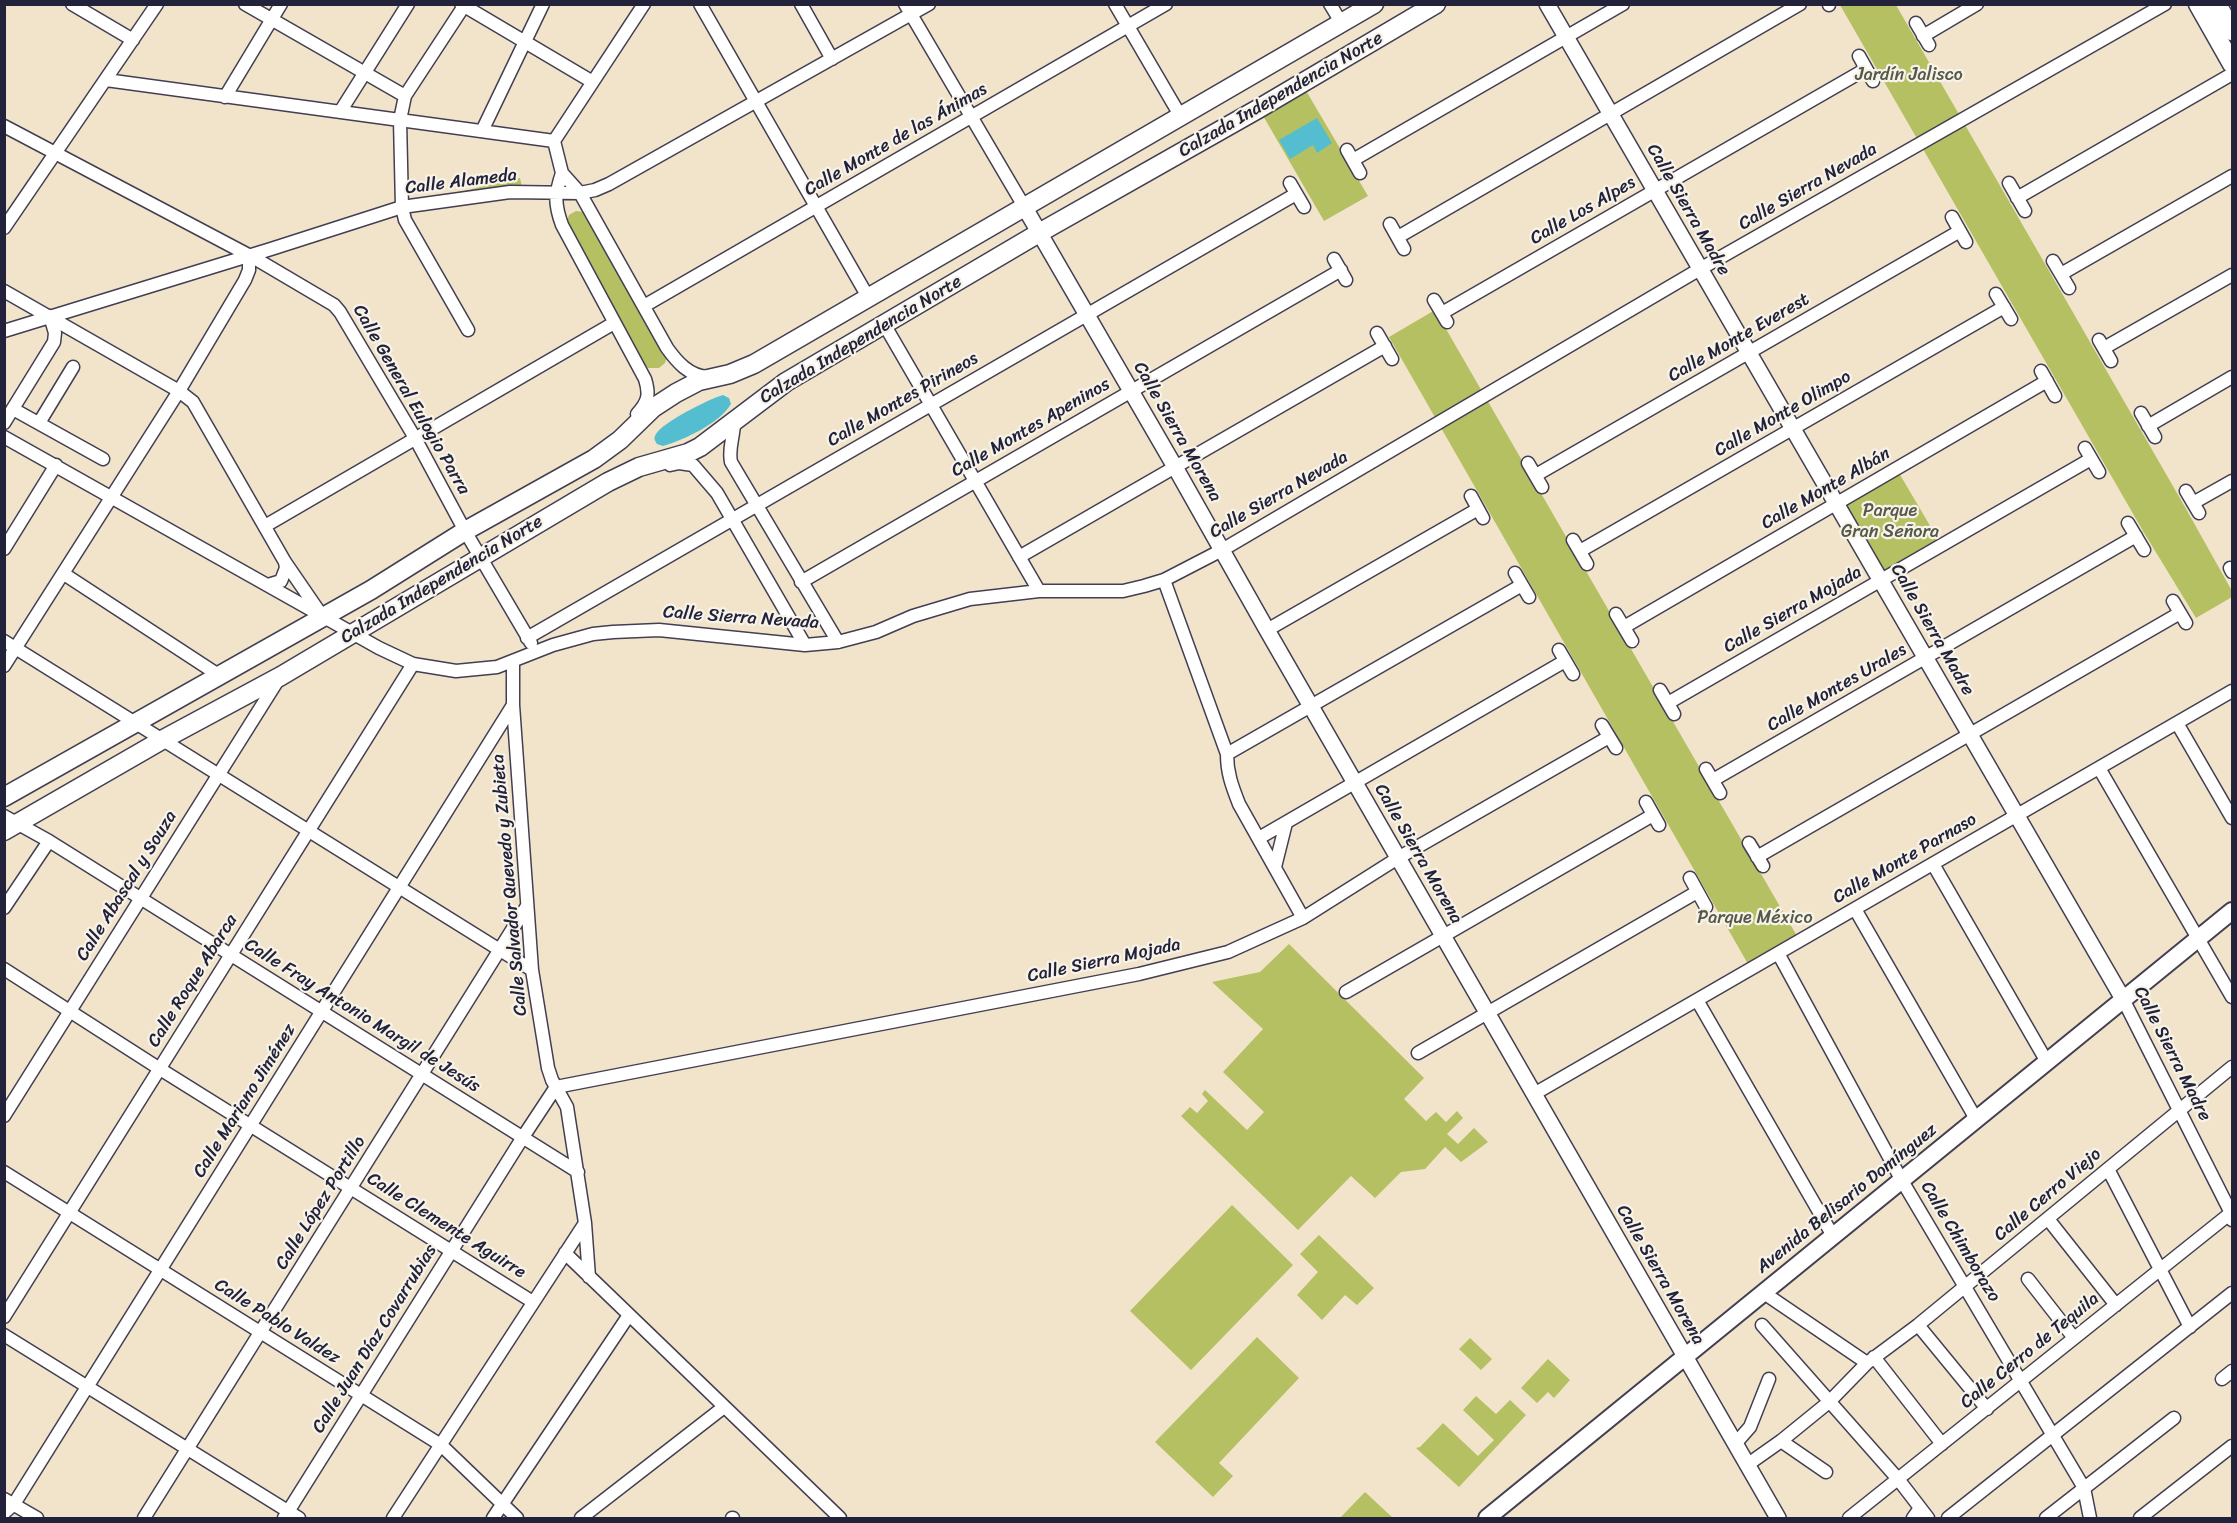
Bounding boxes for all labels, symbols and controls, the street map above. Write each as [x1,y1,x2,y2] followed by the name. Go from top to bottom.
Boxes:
[1175,28,1387,162] street label: Calzada Independencia Norte
[1855,64,1963,86] park label: Jardín Jalisco
[801,79,991,201] street label: Calle Monte de las Ánimas
[1735,139,1881,235] street label: Calle Sierra Nevada
[1642,140,1734,280] street label: Calle Sierra Madre
[404,164,518,200] street label: Calle Alameda
[1527,172,1639,250] street label: Calle Los Alpes
[756,271,966,409] street label: Calzada Independencia Norte
[1665,289,1813,387] street label: Calle Monte Everest
[348,301,474,499] street label: Calle General Eulogio Parra
[824,348,982,452] street label: Calle Montes Pirineos
[1128,358,1226,506] street label: Calle Sierra Morena
[1711,366,1855,462] street label: Calle Monte Olimpo
[948,374,1114,482] street label: Calle Montes Apeninos
[1758,443,1894,535] street label: Calle Monte Albán
[1206,447,1352,543] street label: Calle Sierra Nevada
[1841,500,1939,542] park label: Parque Gran Señora
[337,511,547,649] street label: Calzada Independencia Norte
[1886,560,1978,700] street label: Calle Sierra Madre
[1720,562,1866,658] street label: Calle Sierra Mojada
[662,602,820,634] street label: Calle Sierra Nevada
[1764,639,1910,737] street label: Calle Montes Urales
[488,753,532,1017] street label: Calle Salvador Quevedo y Zubieta
[1369,780,1467,928] street label: Calle Sierra Morena
[72,807,182,965] street label: Calle Abascal y Souza
[1829,809,1981,909] street label: Calle Monte Parnaso
[1697,907,1813,929] park label: Parque México
[143,911,243,1051] street label: Calle Roque Abarca
[240,934,484,1098] street label: Calle Fray Antonio Margil de Jesús
[1026,934,1182,988] street label: Calle Sierra Mojada
[2129,983,2215,1125] street label: Calle Sierra Madre
[189,1020,301,1182] street label: Calle Mariano Jiménez
[1752,1120,1942,1278] street label: Avenida Belisario Domínguez
[271,1132,371,1274] street label: Calle López Portillo
[1990,1144,2106,1246] street label: Calle Cerro Viejo
[363,1168,529,1284] street label: Calle Clemente Aguirre
[1916,1178,2004,1306] street label: Calle Chimborazo
[1611,1201,1709,1349] street label: Calle Sierra Morena
[308,1241,442,1437] street label: Calle Juan Díaz Covarrubias
[210,1275,344,1369] street label: Calle Pablo Valdez
[1956,1288,2104,1414] street label: Calle Cerro de Tequila

